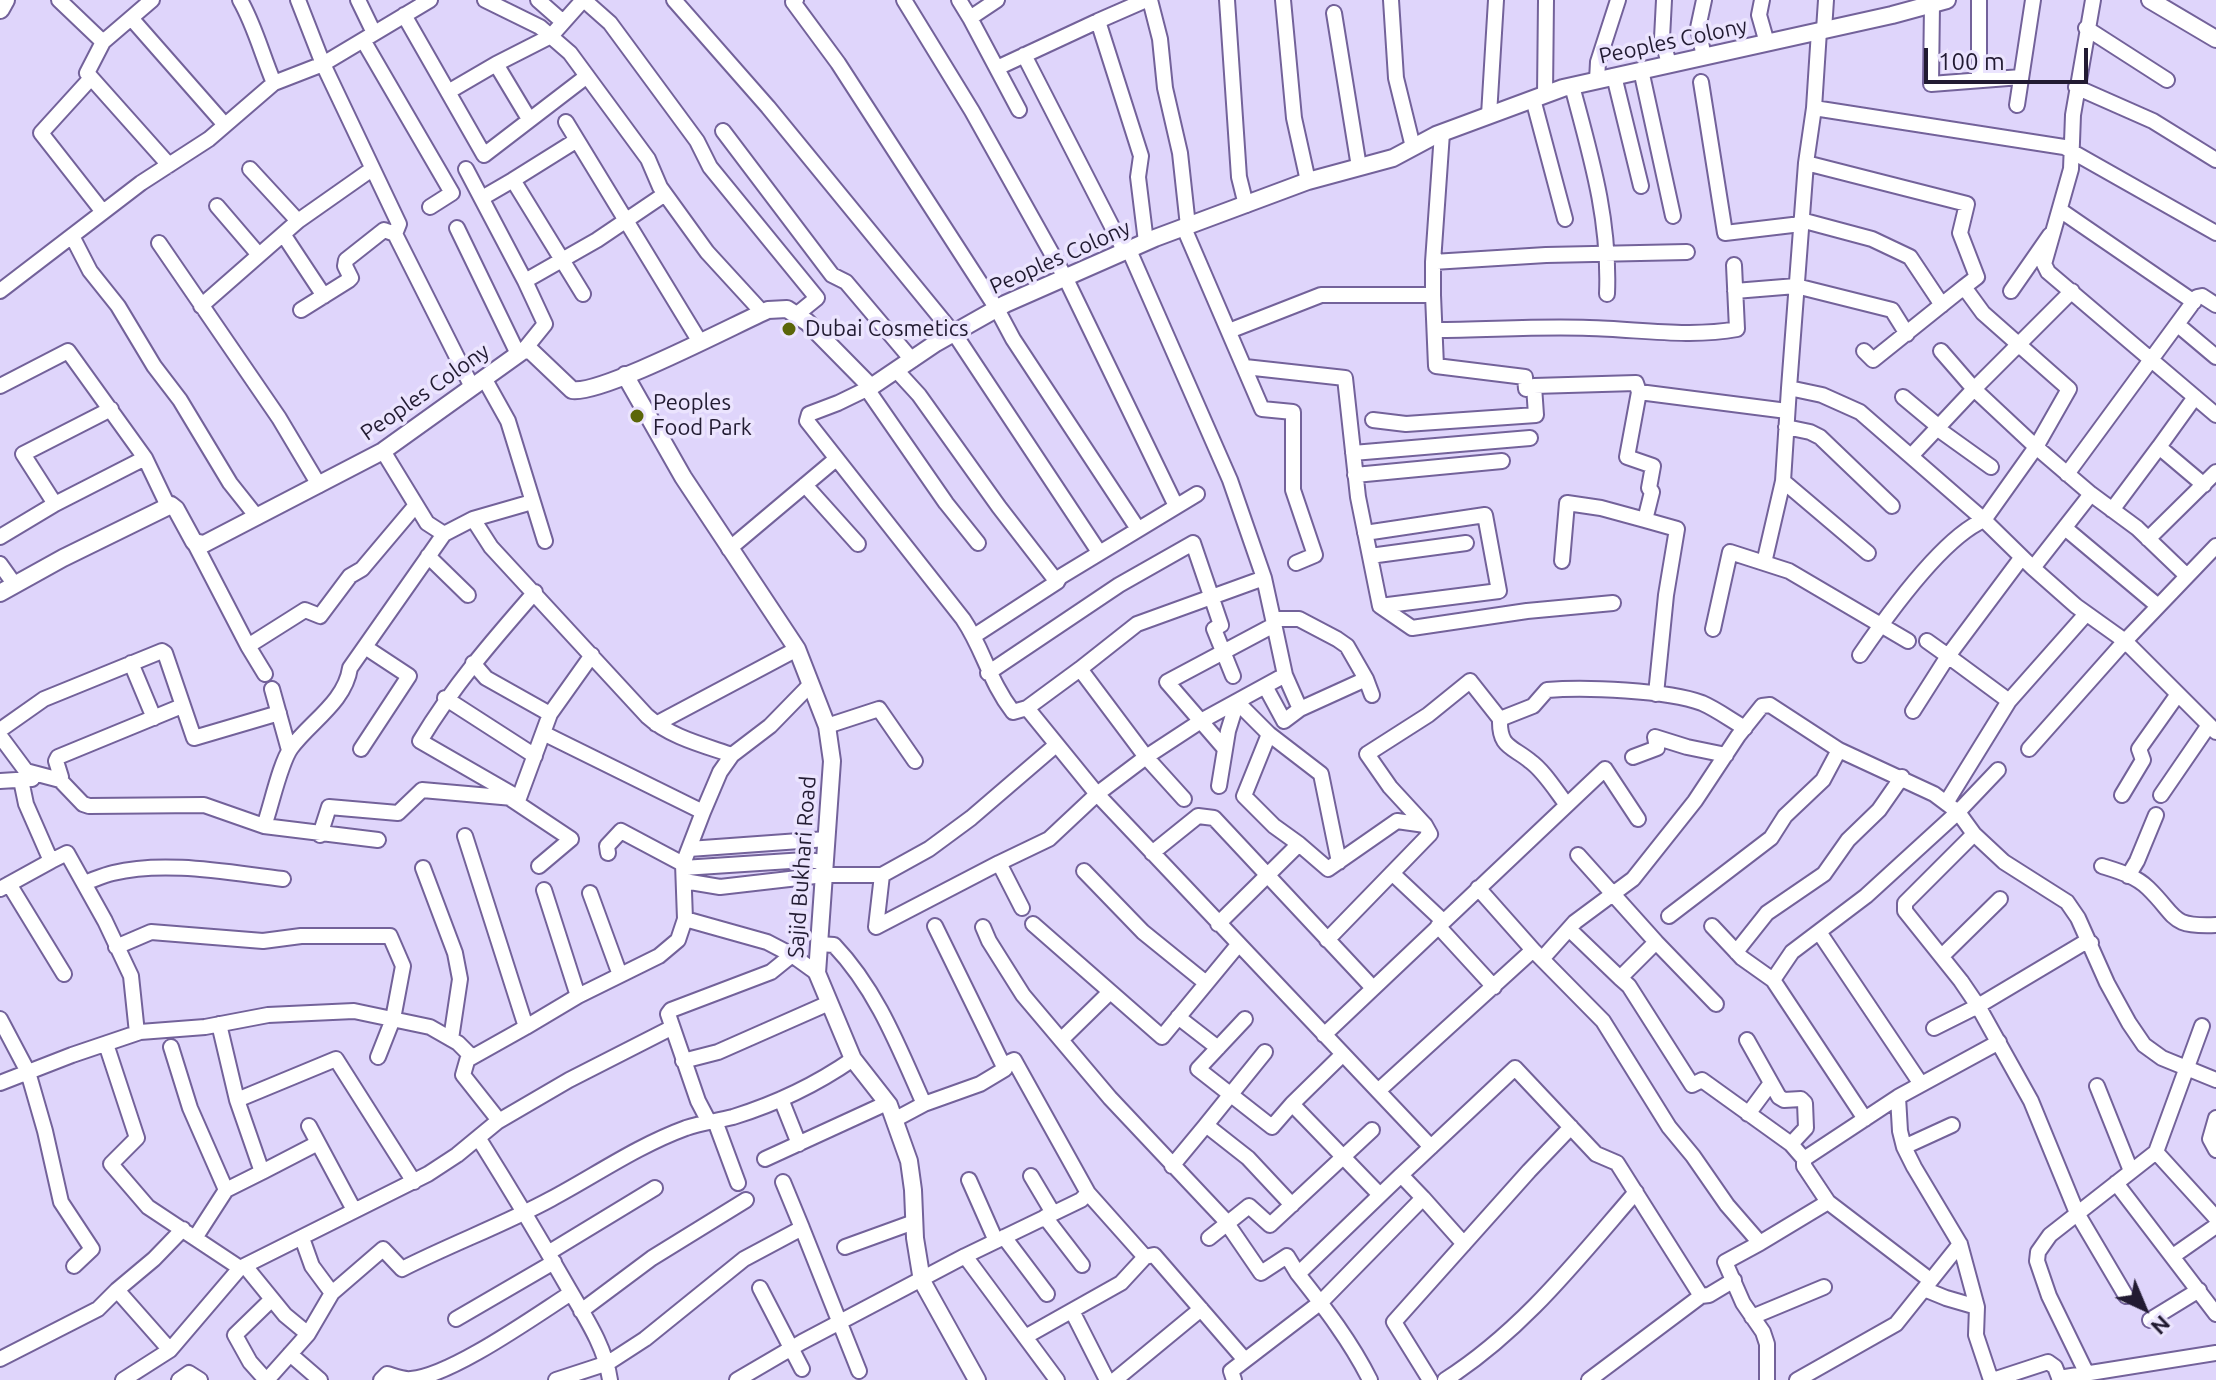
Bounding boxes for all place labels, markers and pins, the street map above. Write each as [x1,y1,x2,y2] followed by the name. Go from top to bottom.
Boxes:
[805,316,968,342] place label: Dubai Cosmetics
[780,320,798,338] marker: Dubai Cosmetics
[653,390,752,442] place label: Peoples Food Park
[628,407,646,425] marker: Peoples Food Park

